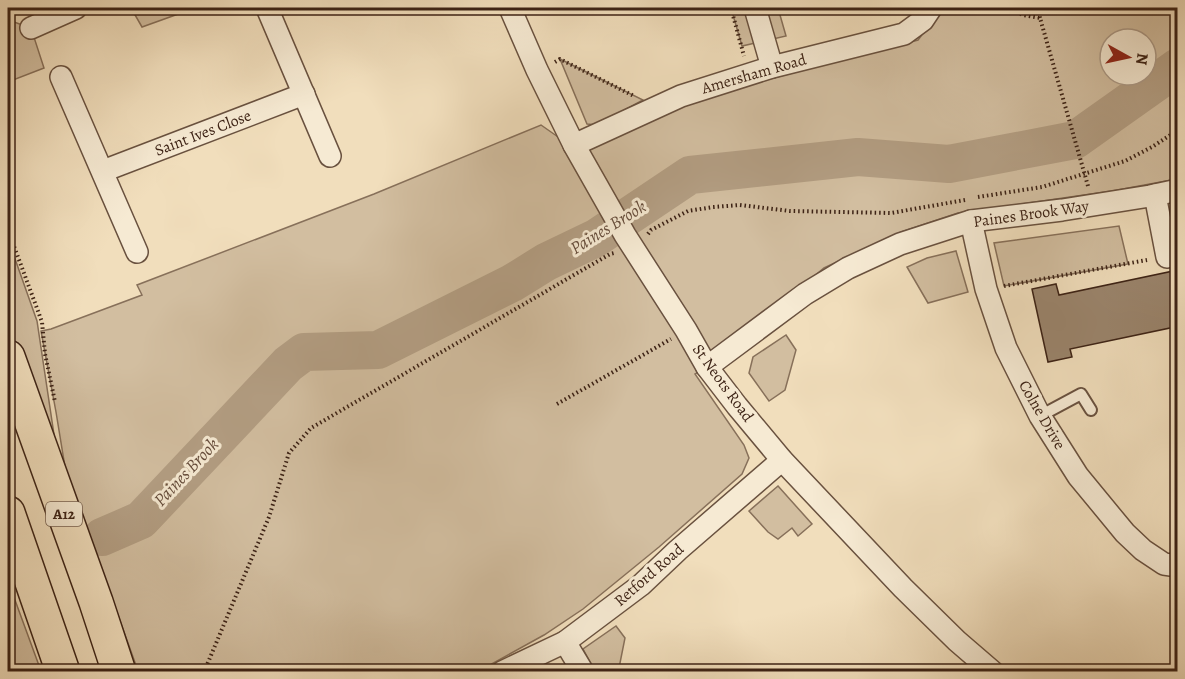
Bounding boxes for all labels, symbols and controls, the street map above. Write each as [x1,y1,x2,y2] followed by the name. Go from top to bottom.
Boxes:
[1098,27,1158,87] north arrow
[698,48,809,100] street label: Amersham Road
[1130,52,1154,67] text: N
[152,104,254,162] street label: Saint Ives Close
[566,194,650,260] water label: Paines Brook
[972,195,1091,233] street label: Paines Brook Way
[687,340,759,427] street label: St Neots Road
[1013,376,1071,454] street label: Colne Drive
[148,433,224,511] water label: Paines Brook
[46,502,82,526] road number: A12
[609,538,689,611] street label: Retford Road

